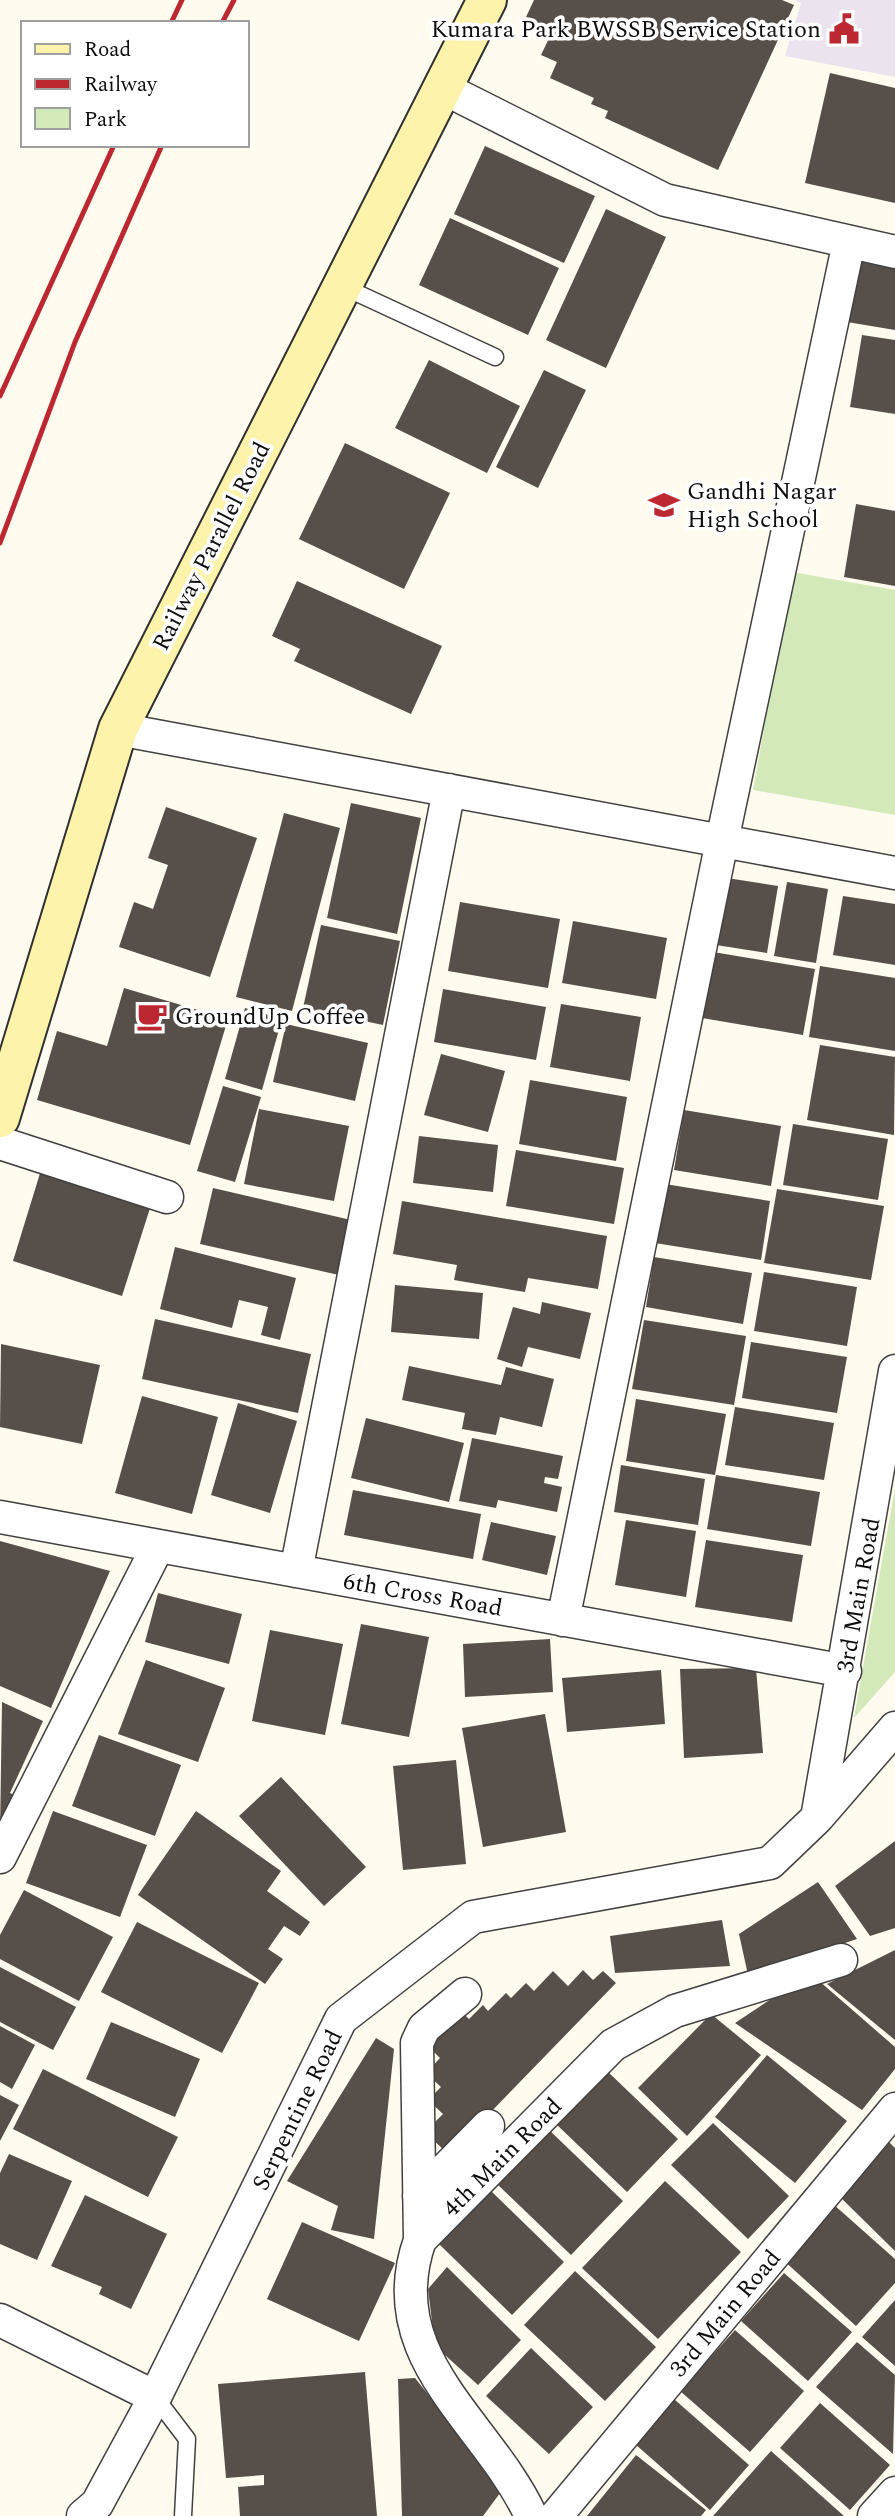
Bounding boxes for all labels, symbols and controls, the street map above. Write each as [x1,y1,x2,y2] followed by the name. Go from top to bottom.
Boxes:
[431,12,821,48] place label: Kumara Park BWSSB Service Station
[827,12,861,46] public building icon: Kumara Park BWSSB Service Station
[21,21,248,147] legend
[84,34,131,66] text: Road
[84,69,158,101] text: Railway
[84,104,128,136] text: Park
[144,436,280,657] street label: Railway Parallel Road
[687,474,837,538] place label: Gandhi Nagar High School
[647,488,681,522] school or university icon: Gandhi Nagar High School
[135,999,169,1033] cafe icon: GroundUp Coffee
[175,999,365,1035] place label: GroundUp Coffee
[828,1515,890,1676] street label: 3rd Main Road
[340,1563,505,1627] street label: 6th Cross Road
[243,2024,353,2197] street label: Serpentine Road
[435,2090,571,2226] street label: 4th Main Road
[661,2242,790,2385] street label: 3rd Main Road

